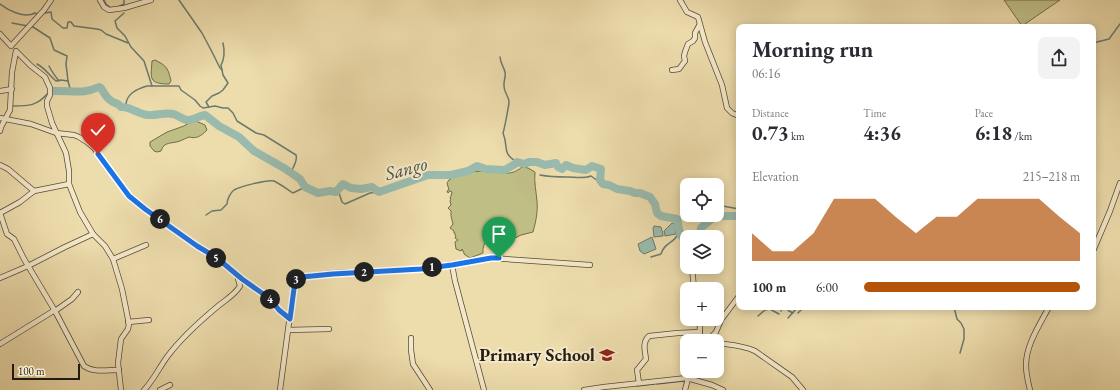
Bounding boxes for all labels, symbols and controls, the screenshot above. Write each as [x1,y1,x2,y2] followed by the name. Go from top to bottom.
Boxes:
[752,35,873,64] text: Morning run
[1038,37,1080,79] button: share
[752,65,780,82] text: 06:16
[752,106,789,120] text: Distance
[863,106,886,120] text: Time
[975,106,993,120] text: Pace
[81,113,115,154] pin
[87,119,109,141] icon: check
[752,120,789,146] text: 0.73
[863,120,901,146] text: 4:36
[975,120,1012,146] text: 6:18
[789,129,805,143] text: km
[1012,129,1032,143] text: /km
[381,151,430,186] water label: Sango
[752,168,799,185] text: Elevation
[1023,168,1080,185] text: 215–218 m
[680,178,724,378] map controls
[680,178,724,222] button: locate
[150,209,170,229] pin: 6
[157,212,163,226] text: 6
[482,217,516,258] pin
[488,223,510,245] icon: arrive
[680,230,724,274] button: layers
[206,248,226,268] pin: 5
[213,251,219,265] text: 5
[422,257,442,277] pin: 1
[429,260,435,274] text: 1
[354,262,374,282] pin: 2
[361,265,367,279] text: 2
[286,269,306,289] pin: 3
[293,272,299,286] text: 3
[752,279,786,296] text: 100 m
[816,279,838,296] text: 6:00
[680,282,724,326] button: +
[260,289,280,309] pin: 4
[267,292,273,306] text: 4
[680,334,724,378] button: −
[479,343,595,366] place label: Primary School
[598,346,616,364] school or university icon: Primary School
[12,362,80,381] scale bar
[18,364,45,378] text: 100 m

